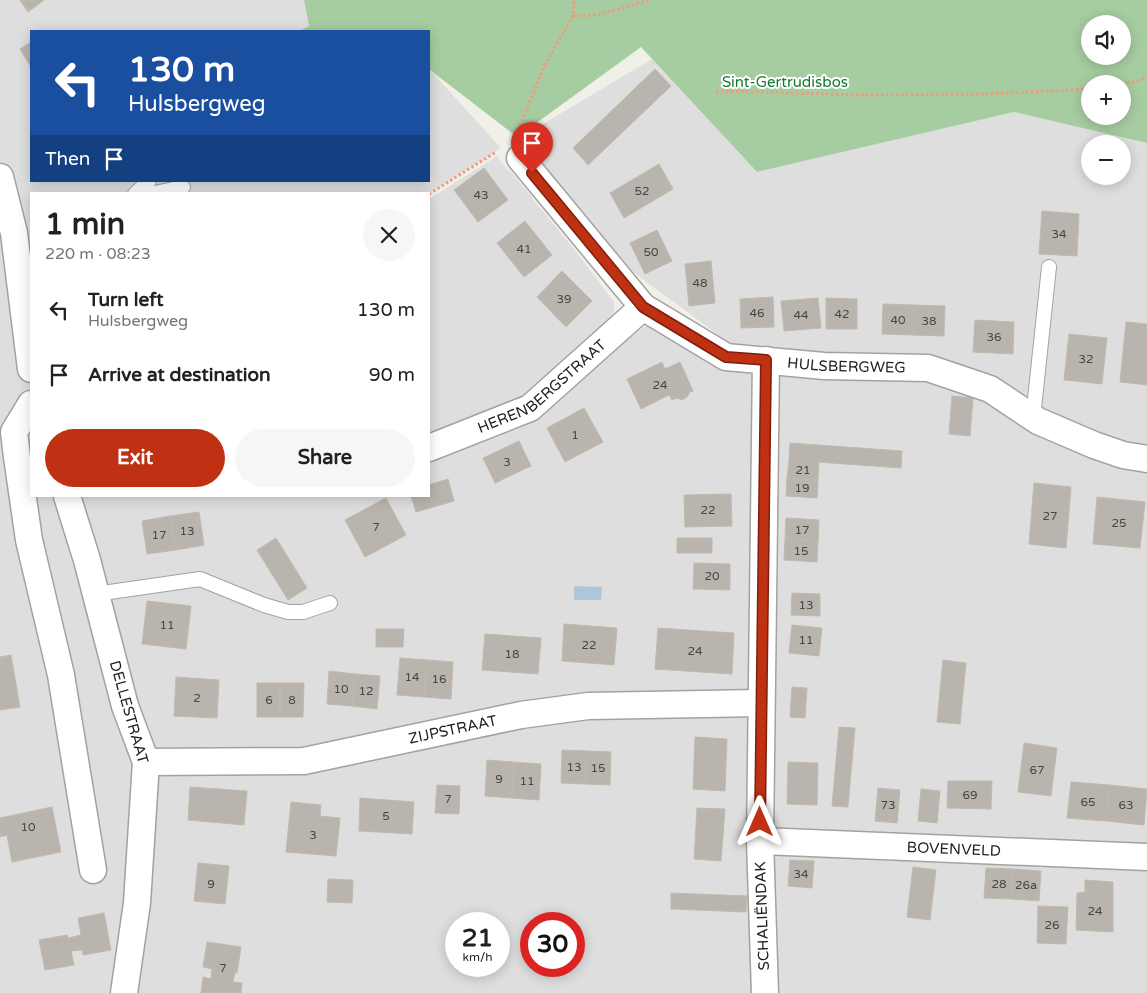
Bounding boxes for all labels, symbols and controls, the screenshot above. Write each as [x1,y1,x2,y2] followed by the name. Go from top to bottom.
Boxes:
[1081,15,1131,185] map controls
[1081,15,1131,65] button: sound
[128,49,235,91] text: 130 m
[45,50,110,115] icon: left
[722,73,848,91] park label: Sint-Gertrudisbos
[1081,75,1131,125] button: +
[128,91,266,117] text: Hulsbergweg
[511,122,553,173] pin
[518,129,546,157] icon: arrive
[1081,135,1131,185] button: −
[100,145,128,173] icon: arrive
[45,148,90,170] text: Then
[634,184,650,198] house number: 52
[473,188,489,202] house number: 43
[45,206,125,243] text: 1 min
[363,209,415,261] button: close
[1051,227,1067,241] house number: 34
[516,242,532,256] house number: 41
[45,244,151,264] text: 220 m · 08:23
[643,245,659,259] house number: 50
[692,276,708,290] house number: 48
[88,289,164,311] text: Turn left
[556,292,572,306] house number: 39
[45,296,73,324] icon: left
[357,299,415,321] text: 130 m
[749,306,765,320] house number: 46
[834,307,850,321] house number: 42
[793,308,809,322] house number: 44
[88,311,188,331] text: Hulsbergweg
[890,313,906,327] house number: 40
[921,314,937,328] house number: 38
[986,330,1002,344] house number: 36
[475,336,609,437] street label: HERENBERGSTRAAT
[1078,352,1094,366] house number: 32
[786,354,906,377] street label: HULSBERGWEG
[45,361,73,389] icon: arrive
[88,364,271,386] text: Arrive at destination
[369,364,415,386] text: 90 m
[652,378,668,392] house number: 24
[571,428,579,442] house number: 1
[45,429,225,487] button: Exit
[235,429,415,487] button: Share
[503,455,511,469] house number: 3
[795,463,811,477] house number: 21
[794,481,810,495] house number: 19
[700,503,716,517] house number: 22
[1042,509,1058,523] house number: 27
[1111,516,1127,530] house number: 25
[372,520,380,534] house number: 7
[794,523,810,537] house number: 17
[179,524,195,538] house number: 13
[151,528,167,542] house number: 17
[793,544,809,558] house number: 15
[704,569,720,583] house number: 20
[798,598,814,612] house number: 13
[159,618,175,632] house number: 11
[798,633,814,647] house number: 11
[581,638,597,652] house number: 22
[687,644,703,658] house number: 24
[504,647,520,661] house number: 18
[106,658,152,766] street label: DELLESTRAAT
[404,670,420,684] house number: 14
[431,672,447,686] house number: 16
[333,682,349,696] house number: 10
[358,684,374,698] house number: 12
[193,691,201,705] house number: 2
[265,693,273,707] house number: 6
[288,693,296,707] house number: 8
[407,711,498,748] street label: ZIJPSTRAAT
[566,760,582,774] house number: 13
[590,761,606,775] house number: 15
[1029,763,1045,777] house number: 67
[495,772,503,786] house number: 9
[519,774,535,788] house number: 11
[962,788,978,802] house number: 69
[444,792,452,806] house number: 7
[733,795,785,847] position arrow
[1080,795,1096,809] house number: 65
[880,798,896,812] house number: 73
[1118,798,1134,812] house number: 63
[382,809,390,823] house number: 5
[20,820,36,834] house number: 10
[309,828,317,842] house number: 3
[906,838,1001,860] street label: BOVENVELD
[751,861,773,971] street label: SCHALIËNDAK
[793,867,809,881] house number: 34
[207,877,215,891] house number: 9
[991,877,1007,891] house number: 28
[1015,878,1037,892] house number: 26a
[1087,904,1103,918] house number: 24
[520,912,585,977] speed limit sign: 30
[1044,918,1060,932] house number: 26
[462,923,493,953] text: 21
[462,950,493,964] text: km/h
[219,961,227,975] house number: 7

